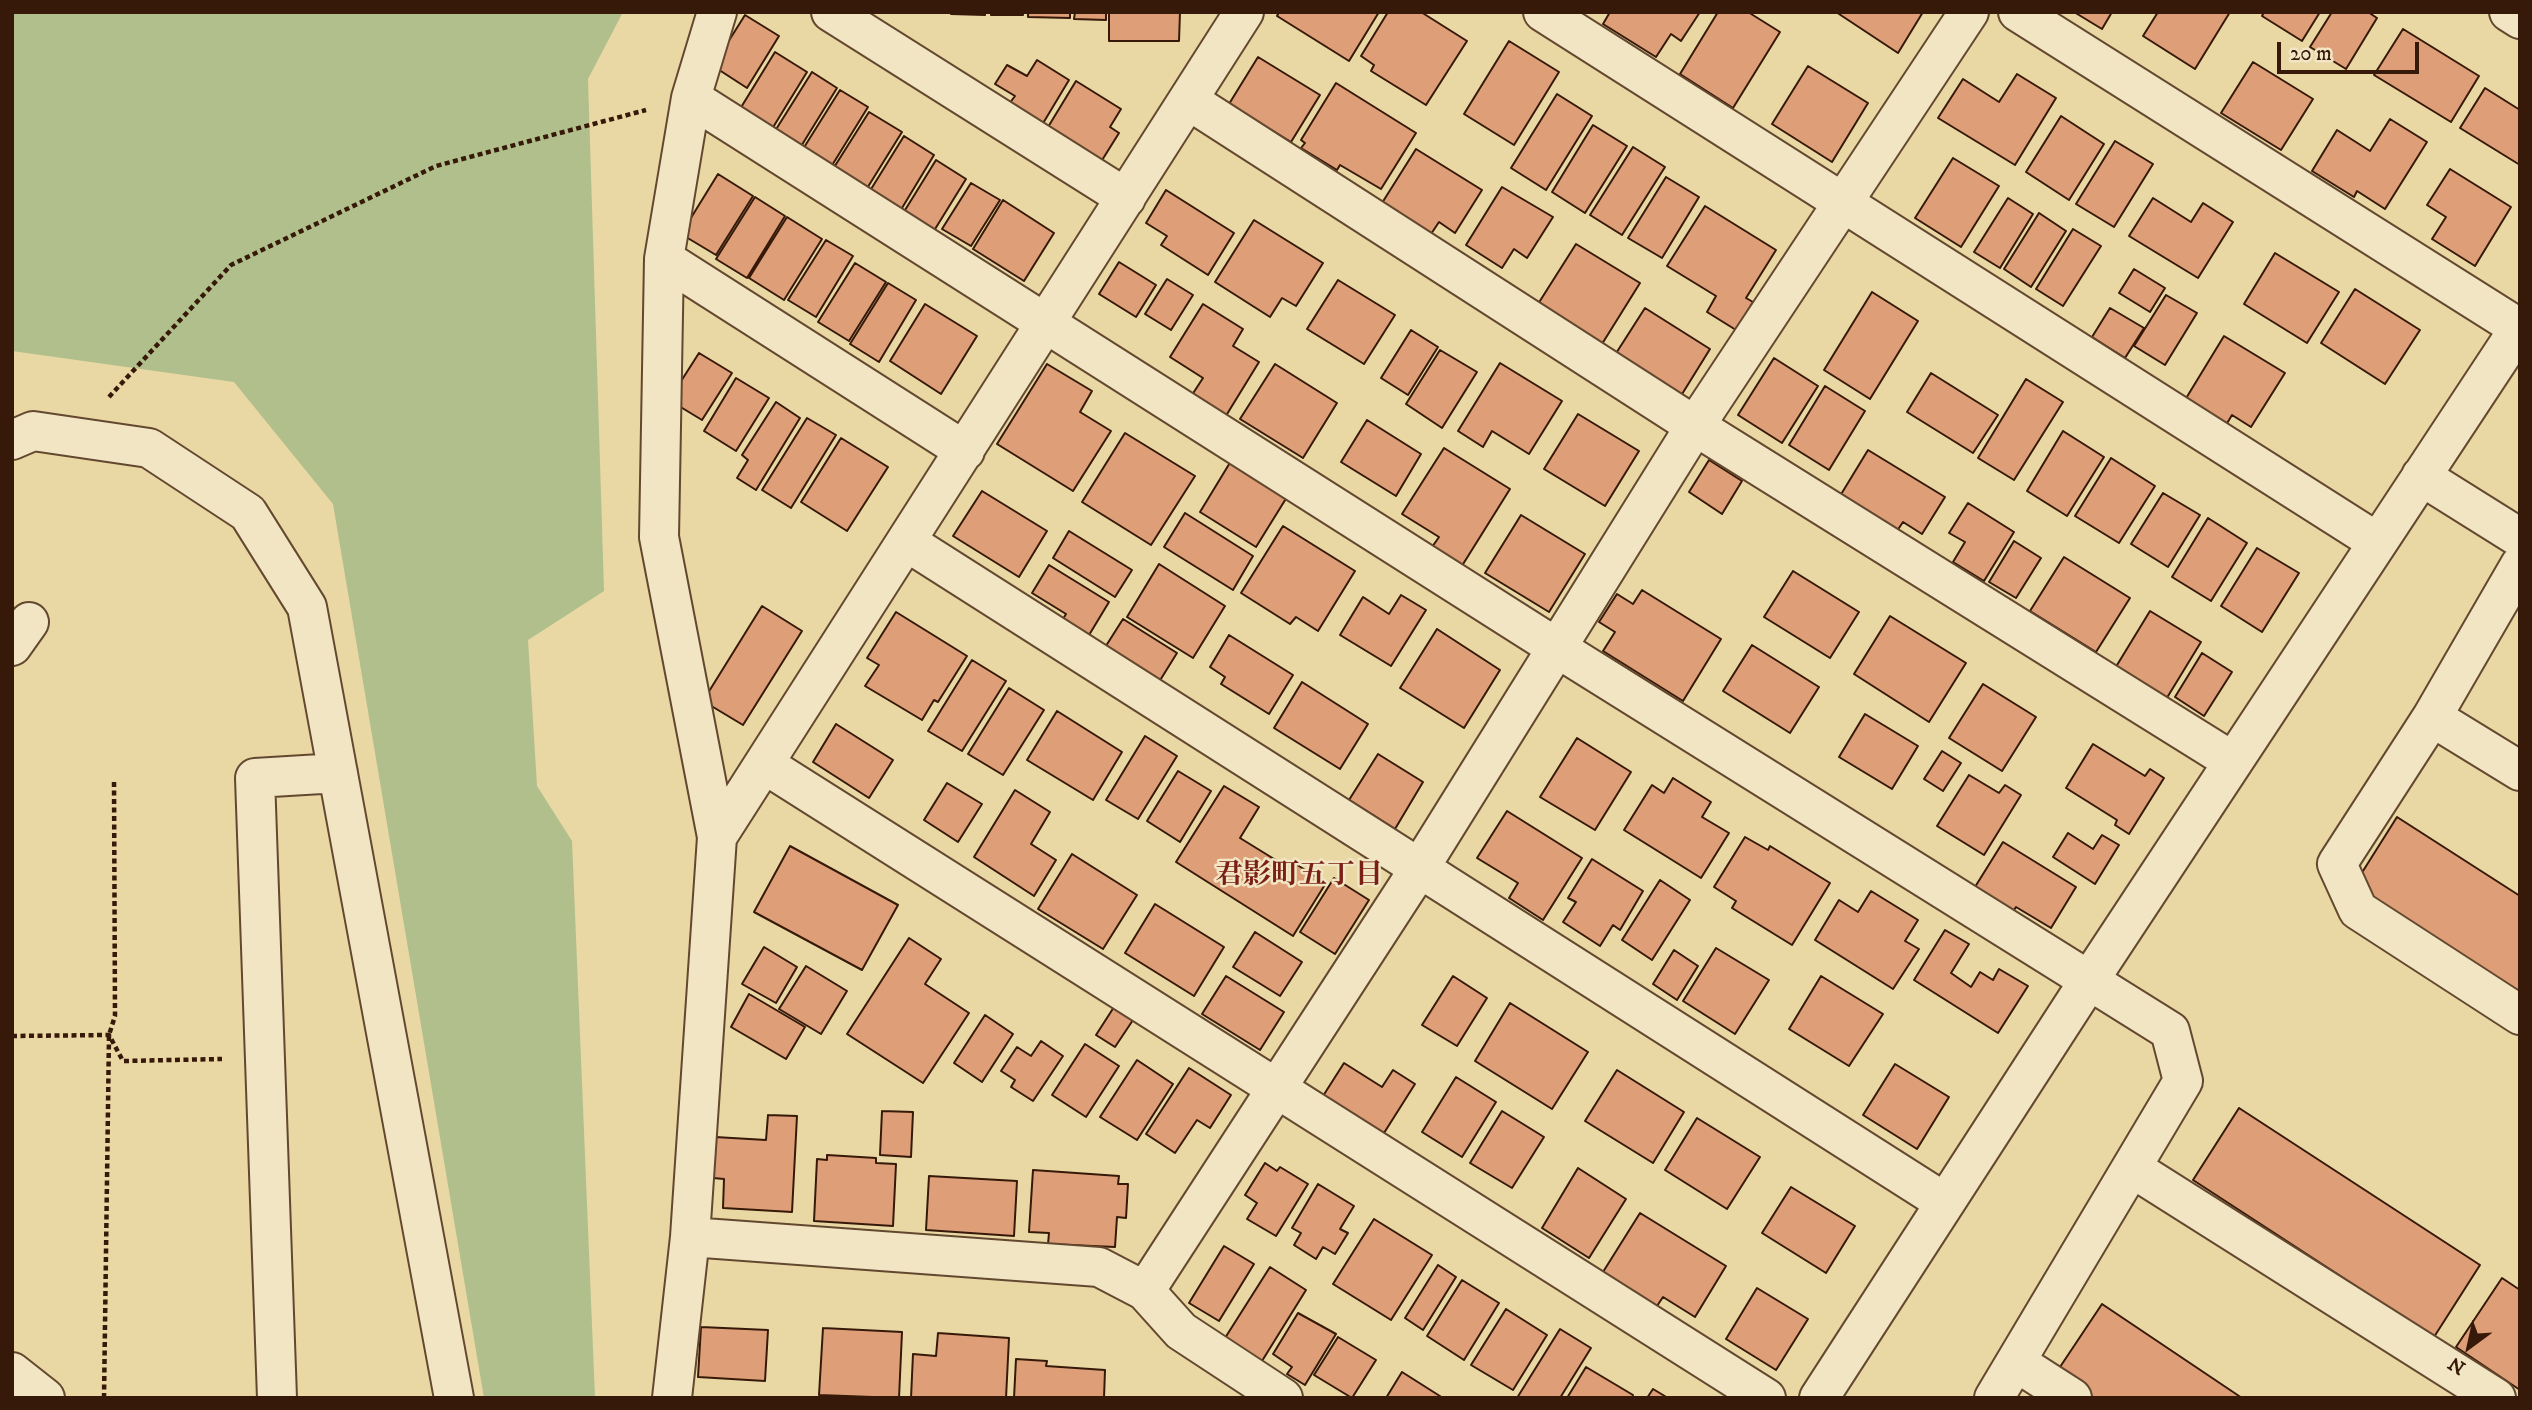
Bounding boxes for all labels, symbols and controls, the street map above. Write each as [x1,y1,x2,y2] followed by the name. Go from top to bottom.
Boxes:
[2280,28,2422,72] scale bar
[2290,41,2332,67] text: 20 m
[1215,860,1383,894] district label: 君影町五丁目
[2434,1312,2504,1382] north arrow
[2444,1351,2470,1379] text: N

